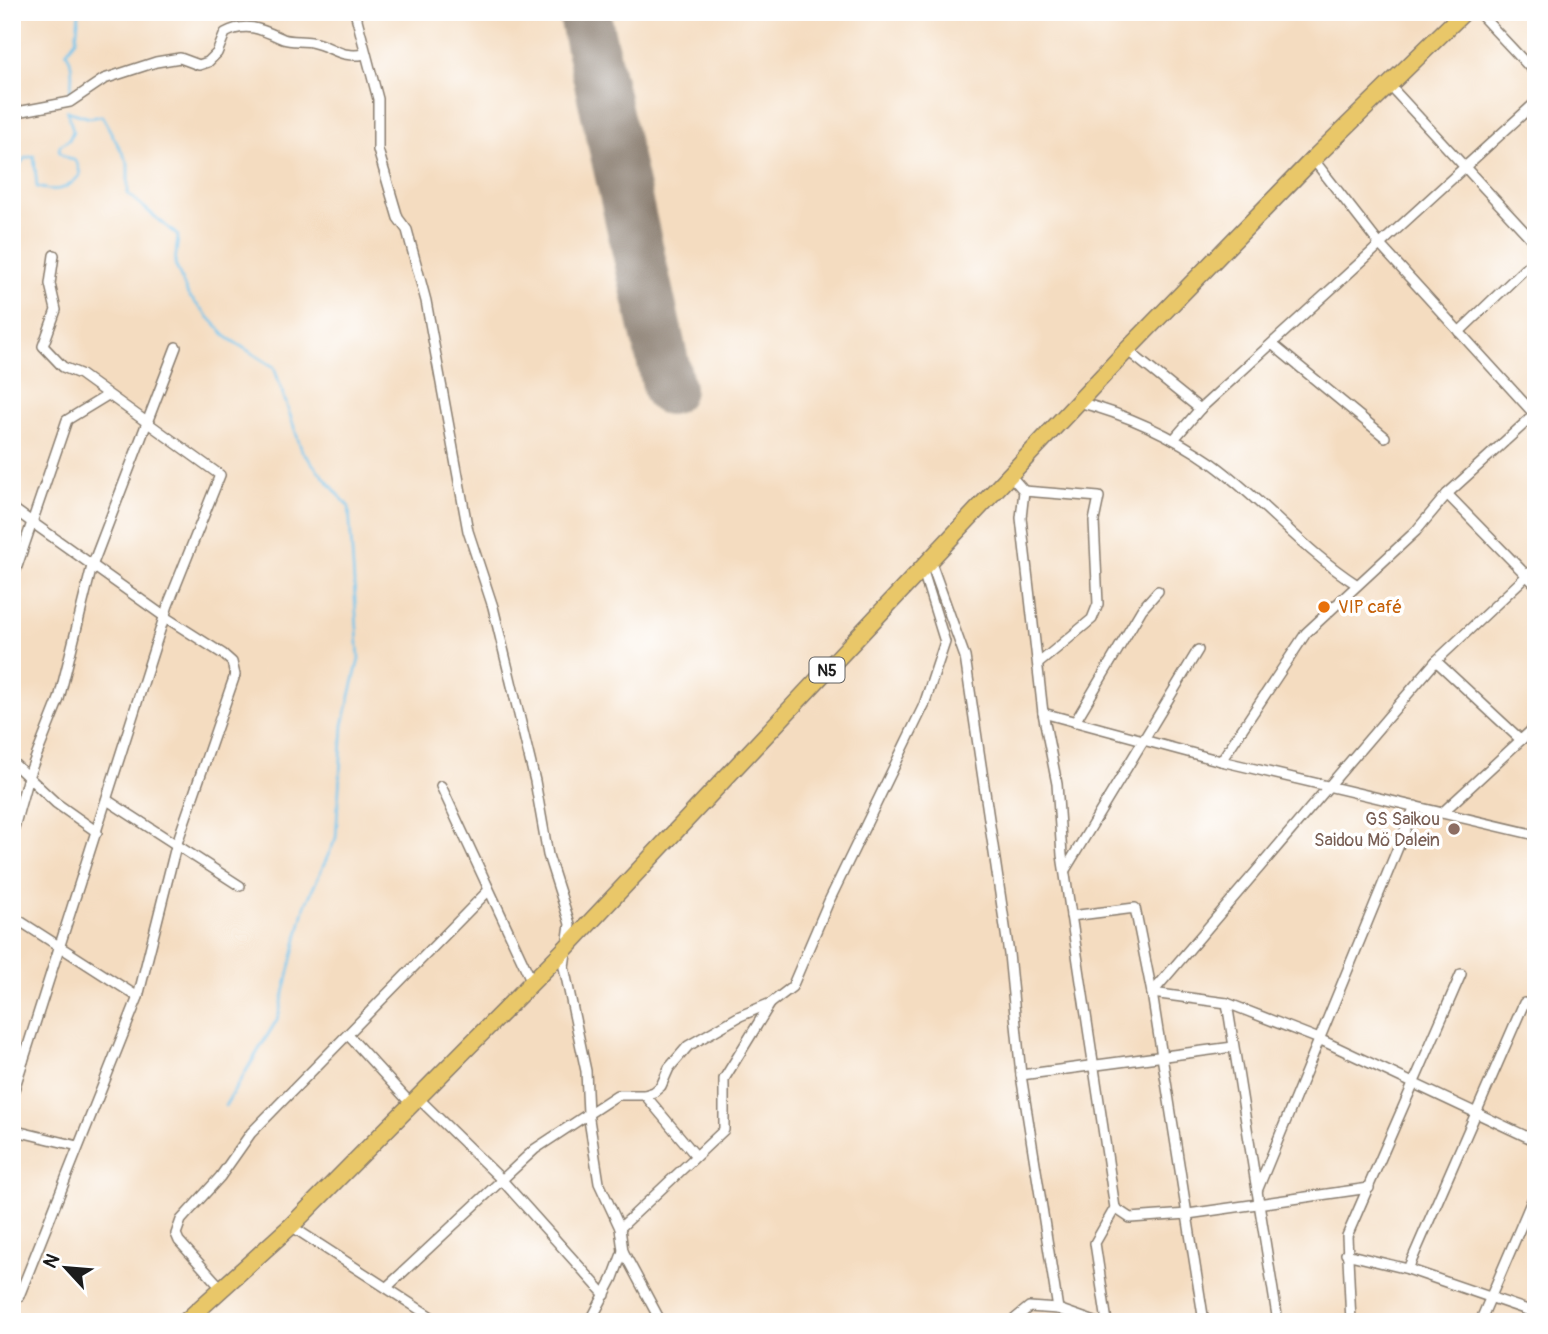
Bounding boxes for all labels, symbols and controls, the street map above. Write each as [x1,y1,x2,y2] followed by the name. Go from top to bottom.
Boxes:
[1338,596,1402,619] place label: VIP café
[1316,599,1332,615] marker: VIP café
[810,657,844,682] road number: N5
[1314,808,1440,852] place label: GS Saikou Saidou Mö Dalein
[1446,821,1462,837] marker: GS Saikou Saidou Mö Dalein
[32,1232,102,1302] north arrow
[38,1250,65,1272] text: N

